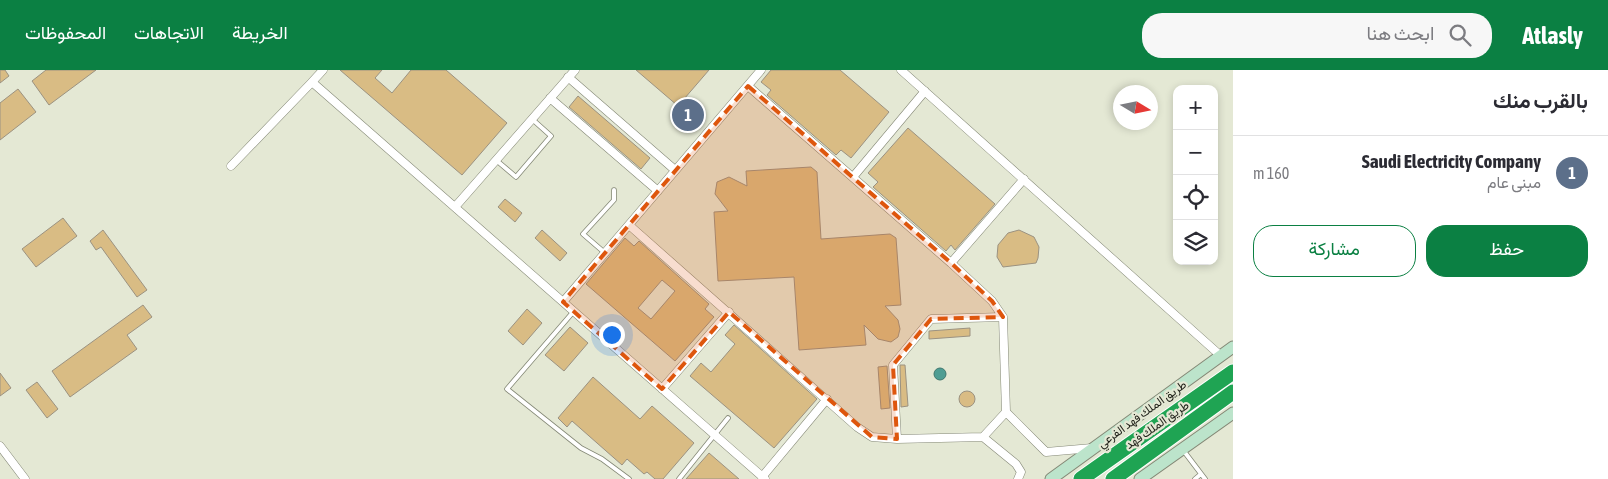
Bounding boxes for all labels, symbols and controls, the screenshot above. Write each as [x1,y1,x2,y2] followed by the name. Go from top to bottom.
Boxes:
[1142,13,1492,58] search box
[1446,21,1474,49] icon: search
[25,22,106,43] text: المحفوظات
[134,22,204,43] text: الاتجاهات
[232,22,288,43] text: الخريطة
[1367,22,1434,44] text: ابحث هنا
[1522,22,1583,49] text: Atlasly
[1113,85,1158,130] north arrow
[1173,85,1218,265] map controls
[1173,85,1218,130] button: +
[1493,88,1588,112] text: بالقرب منك
[672,96,704,134] pin: 1
[1173,130,1218,175] button: −
[1362,150,1541,172] text: Saudi Electricity Company
[1253,164,1289,182] text: 160 m
[1568,164,1576,182] text: 1
[1487,173,1541,191] text: مبنى عام
[1173,175,1218,220] button: locate
[1173,220,1218,265] button: layers
[1253,225,1416,277] button: مشاركة
[1426,225,1588,277] button: حفظ
[599,322,625,348] your location
[1095,377,1189,451] street label: طريق الملك فهد الفرعي
[1122,398,1192,452] street label: طريق الملك فهد

